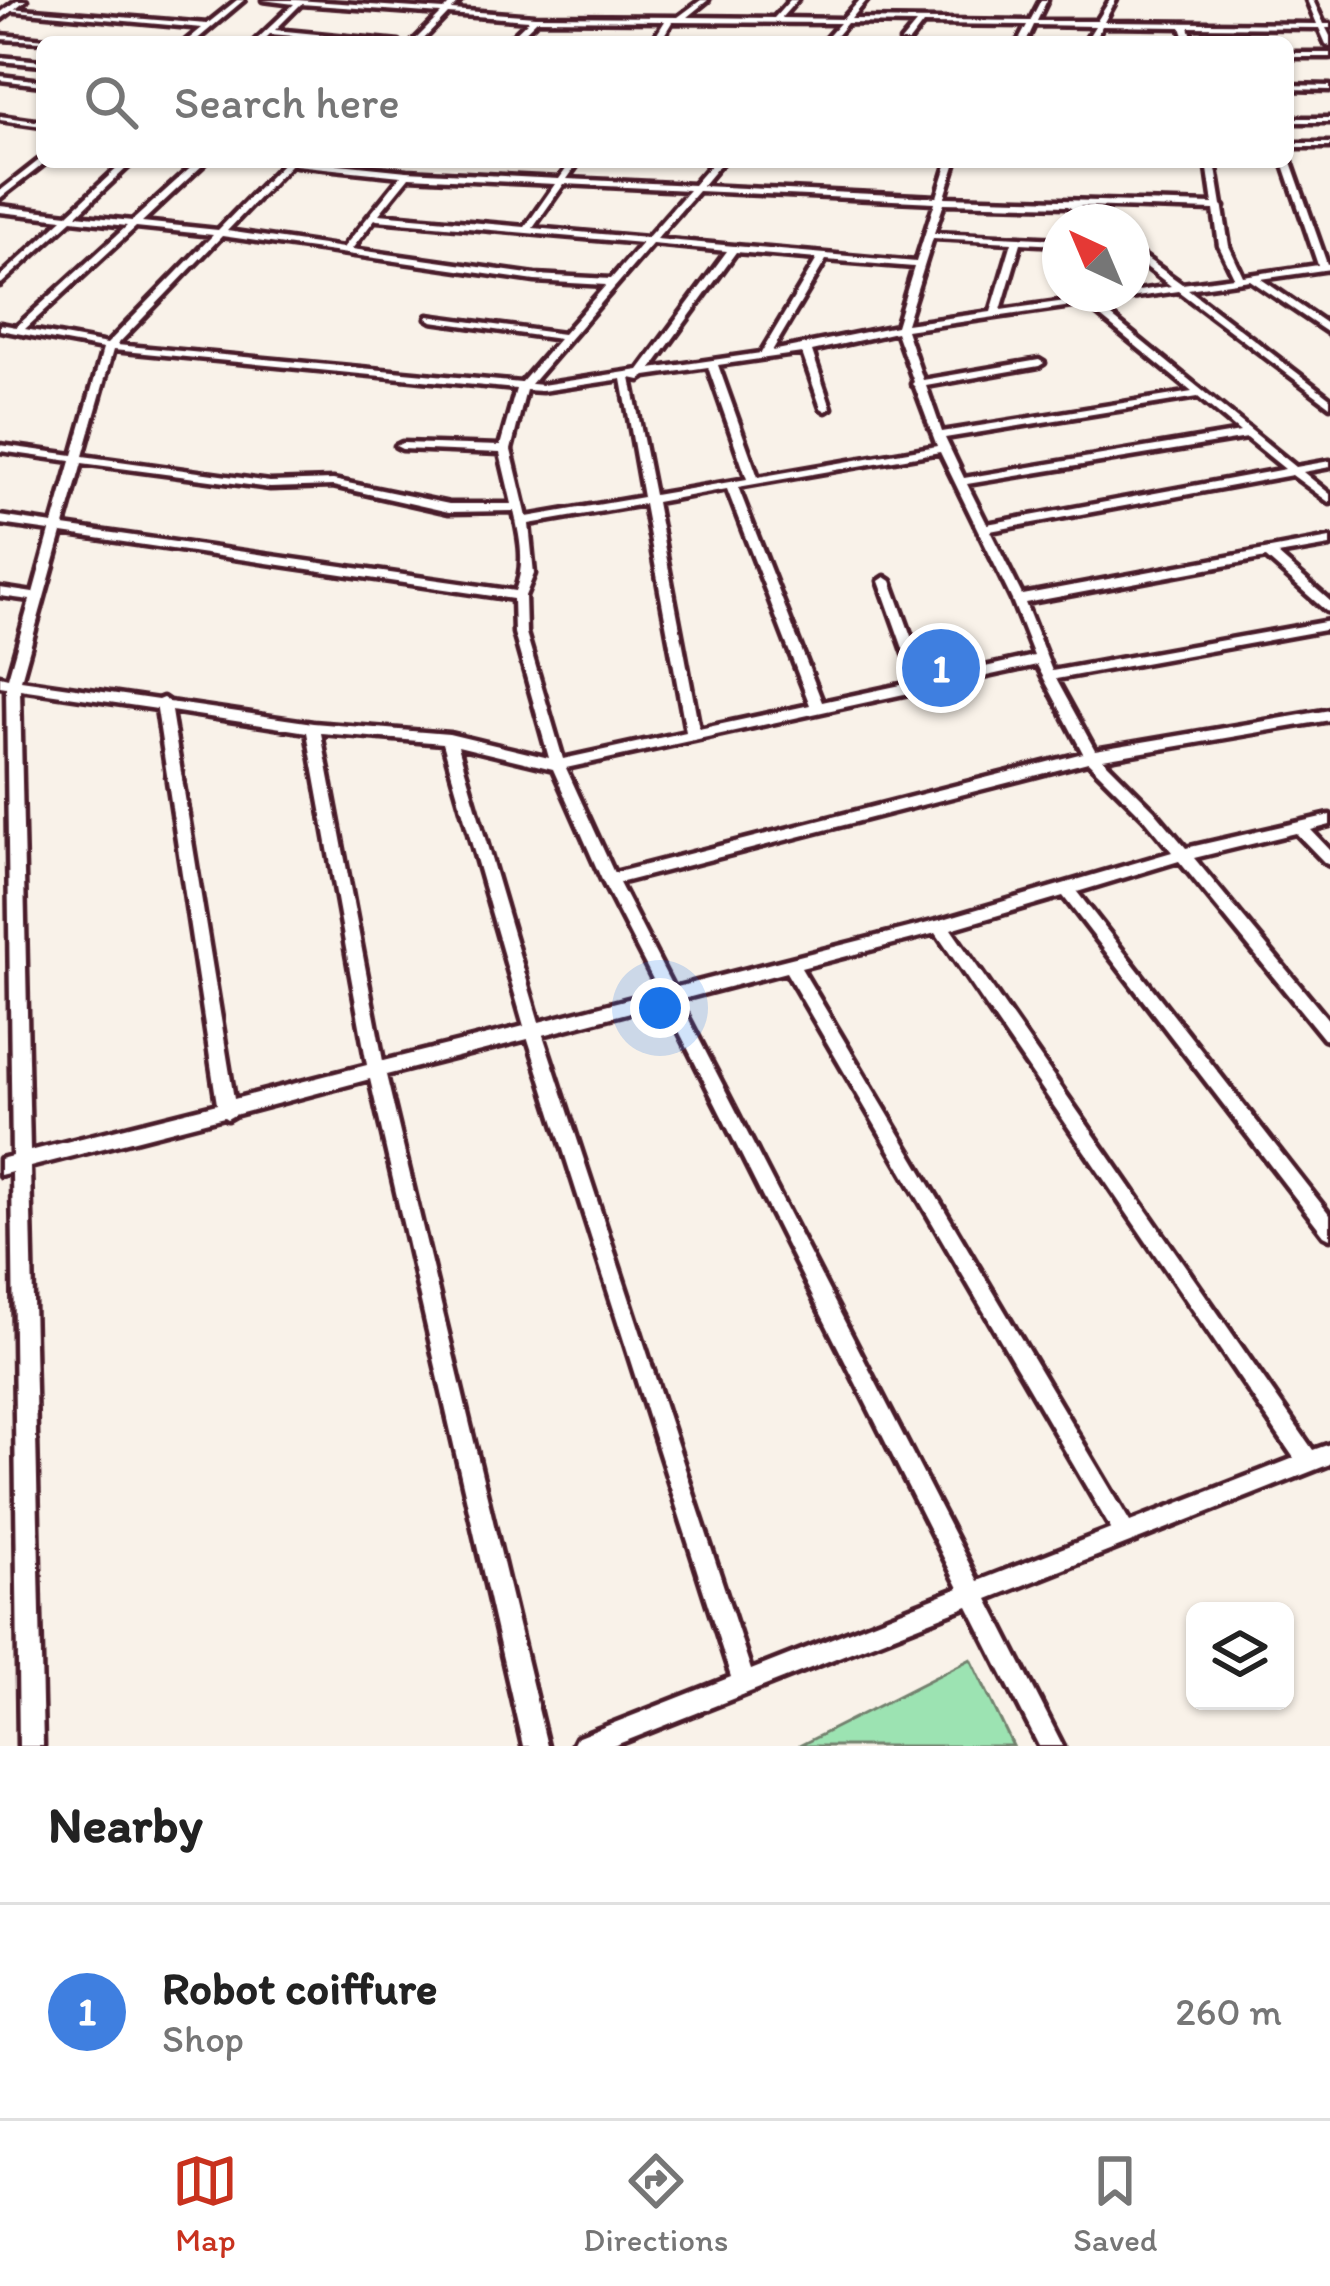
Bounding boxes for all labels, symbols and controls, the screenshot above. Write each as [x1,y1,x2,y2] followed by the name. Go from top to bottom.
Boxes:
[36,36,1294,168] search box
[78,69,144,135] icon: search
[174,75,400,129] text: Search here
[1042,204,1150,312] north arrow
[902,623,980,713] pin: 1
[630,978,690,1038] your location
[1186,1602,1294,1710] map controls
[1186,1602,1294,1710] button: layers
[48,1794,203,1855] text: Nearby
[162,1961,438,2015] text: Robot coiffure
[78,1988,96,2035] text: 1
[1175,1988,1282,2035] text: 260 m
[162,2015,244,2062] text: Shop
[172,2148,238,2259] tab: Map
[583,2148,728,2259] tab: Directions
[1073,2148,1158,2259] tab: Saved

